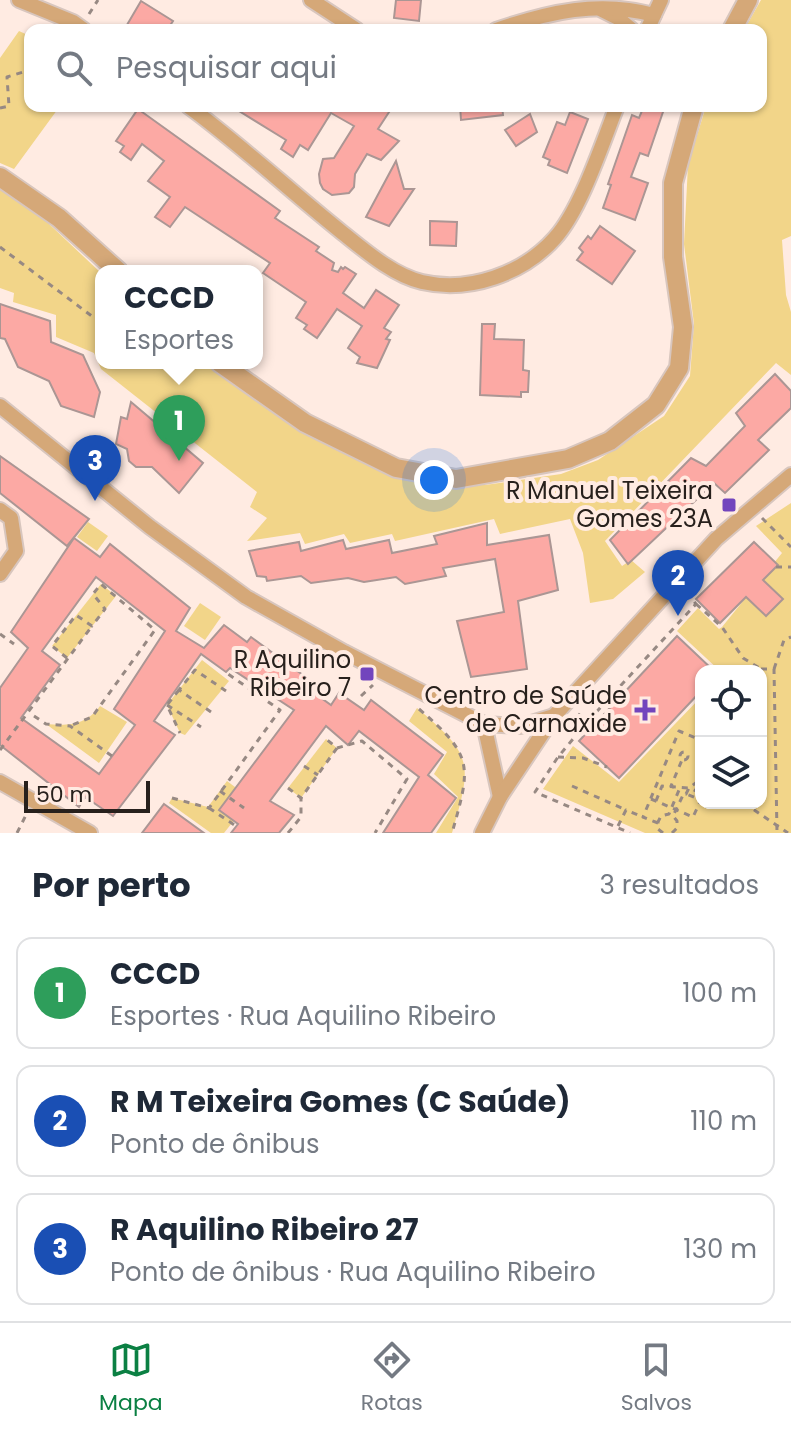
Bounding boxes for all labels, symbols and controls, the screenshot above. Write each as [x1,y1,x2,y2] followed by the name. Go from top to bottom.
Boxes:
[24,24,767,112] search box
[52,46,96,90] icon: search
[116,46,337,89] text: Pesquisar aqui
[95,265,263,369] popup
[124,276,214,319] text: CCCD
[124,322,234,358] text: Esportes
[153,395,205,461] pin: 1
[69,435,121,501] pin: 3
[414,460,454,500] your location
[506,474,713,535] place label: R Manuel Teixeira Gomes 23A
[720,496,738,514] marker: R Manuel Teixeira Gomes 23A
[652,550,704,616] pin: 2
[234,643,351,704] place label: R Aquilino Ribeiro 7
[358,665,376,683] marker: R Aquilino Ribeiro 7
[695,665,767,809] map controls
[695,665,767,737] button: locate
[424,679,627,740] place label: Centro de Saúde de Carnaxide
[634,699,656,721] marker: Centro de Saúde de Carnaxide
[695,737,767,809] button: layers
[24,777,150,813] scale bar
[36,779,92,810] text: 50 m
[32,861,191,909] text: Por perto
[599,867,759,903] text: 3 resultados
[110,952,200,995] text: CCCD
[55,975,65,1011] text: 1
[682,975,757,1011] text: 100 m
[110,998,496,1034] text: Esportes · Rua Aquilino Ribeiro
[110,1080,570,1123] text: R M Teixeira Gomes (C Saúde)
[53,1103,67,1139] text: 2
[690,1103,757,1139] text: 110 m
[110,1126,319,1162] text: Ponto de ônibus
[110,1208,418,1251] text: R Aquilino Ribeiro 27
[52,1231,68,1267] text: 3
[683,1231,757,1267] text: 130 m
[110,1254,596,1290] text: Ponto de ônibus · Rua Aquilino Ribeiro
[99,1338,163,1419] tab: Mapa
[361,1338,423,1419] tab: Rotas
[621,1338,692,1419] tab: Salvos

